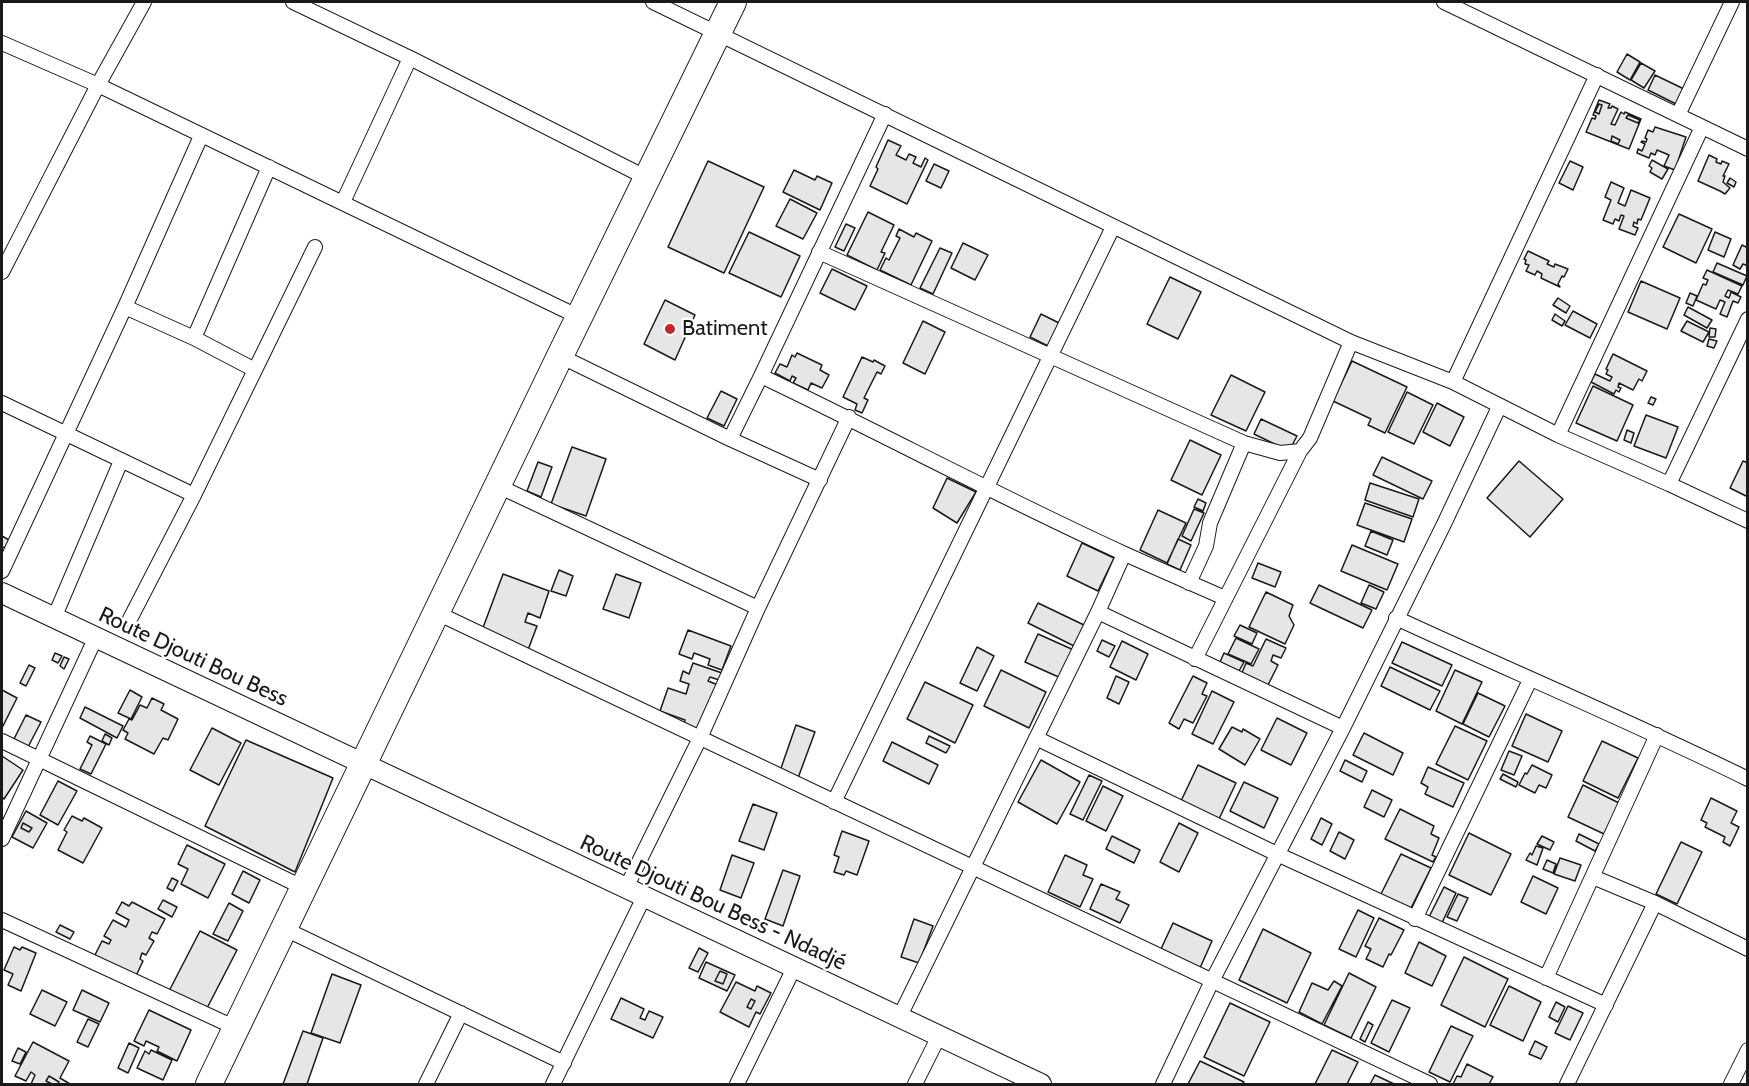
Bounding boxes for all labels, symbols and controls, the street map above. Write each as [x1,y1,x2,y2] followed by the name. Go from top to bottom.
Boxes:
[682,316,768,342] place label: Batiment
[663,322,677,336] marker: Batiment
[94,602,292,712] street label: Route Djouti Bou Bess
[576,830,850,976] street label: Route Djouti Bou Bess - Ndadjé

